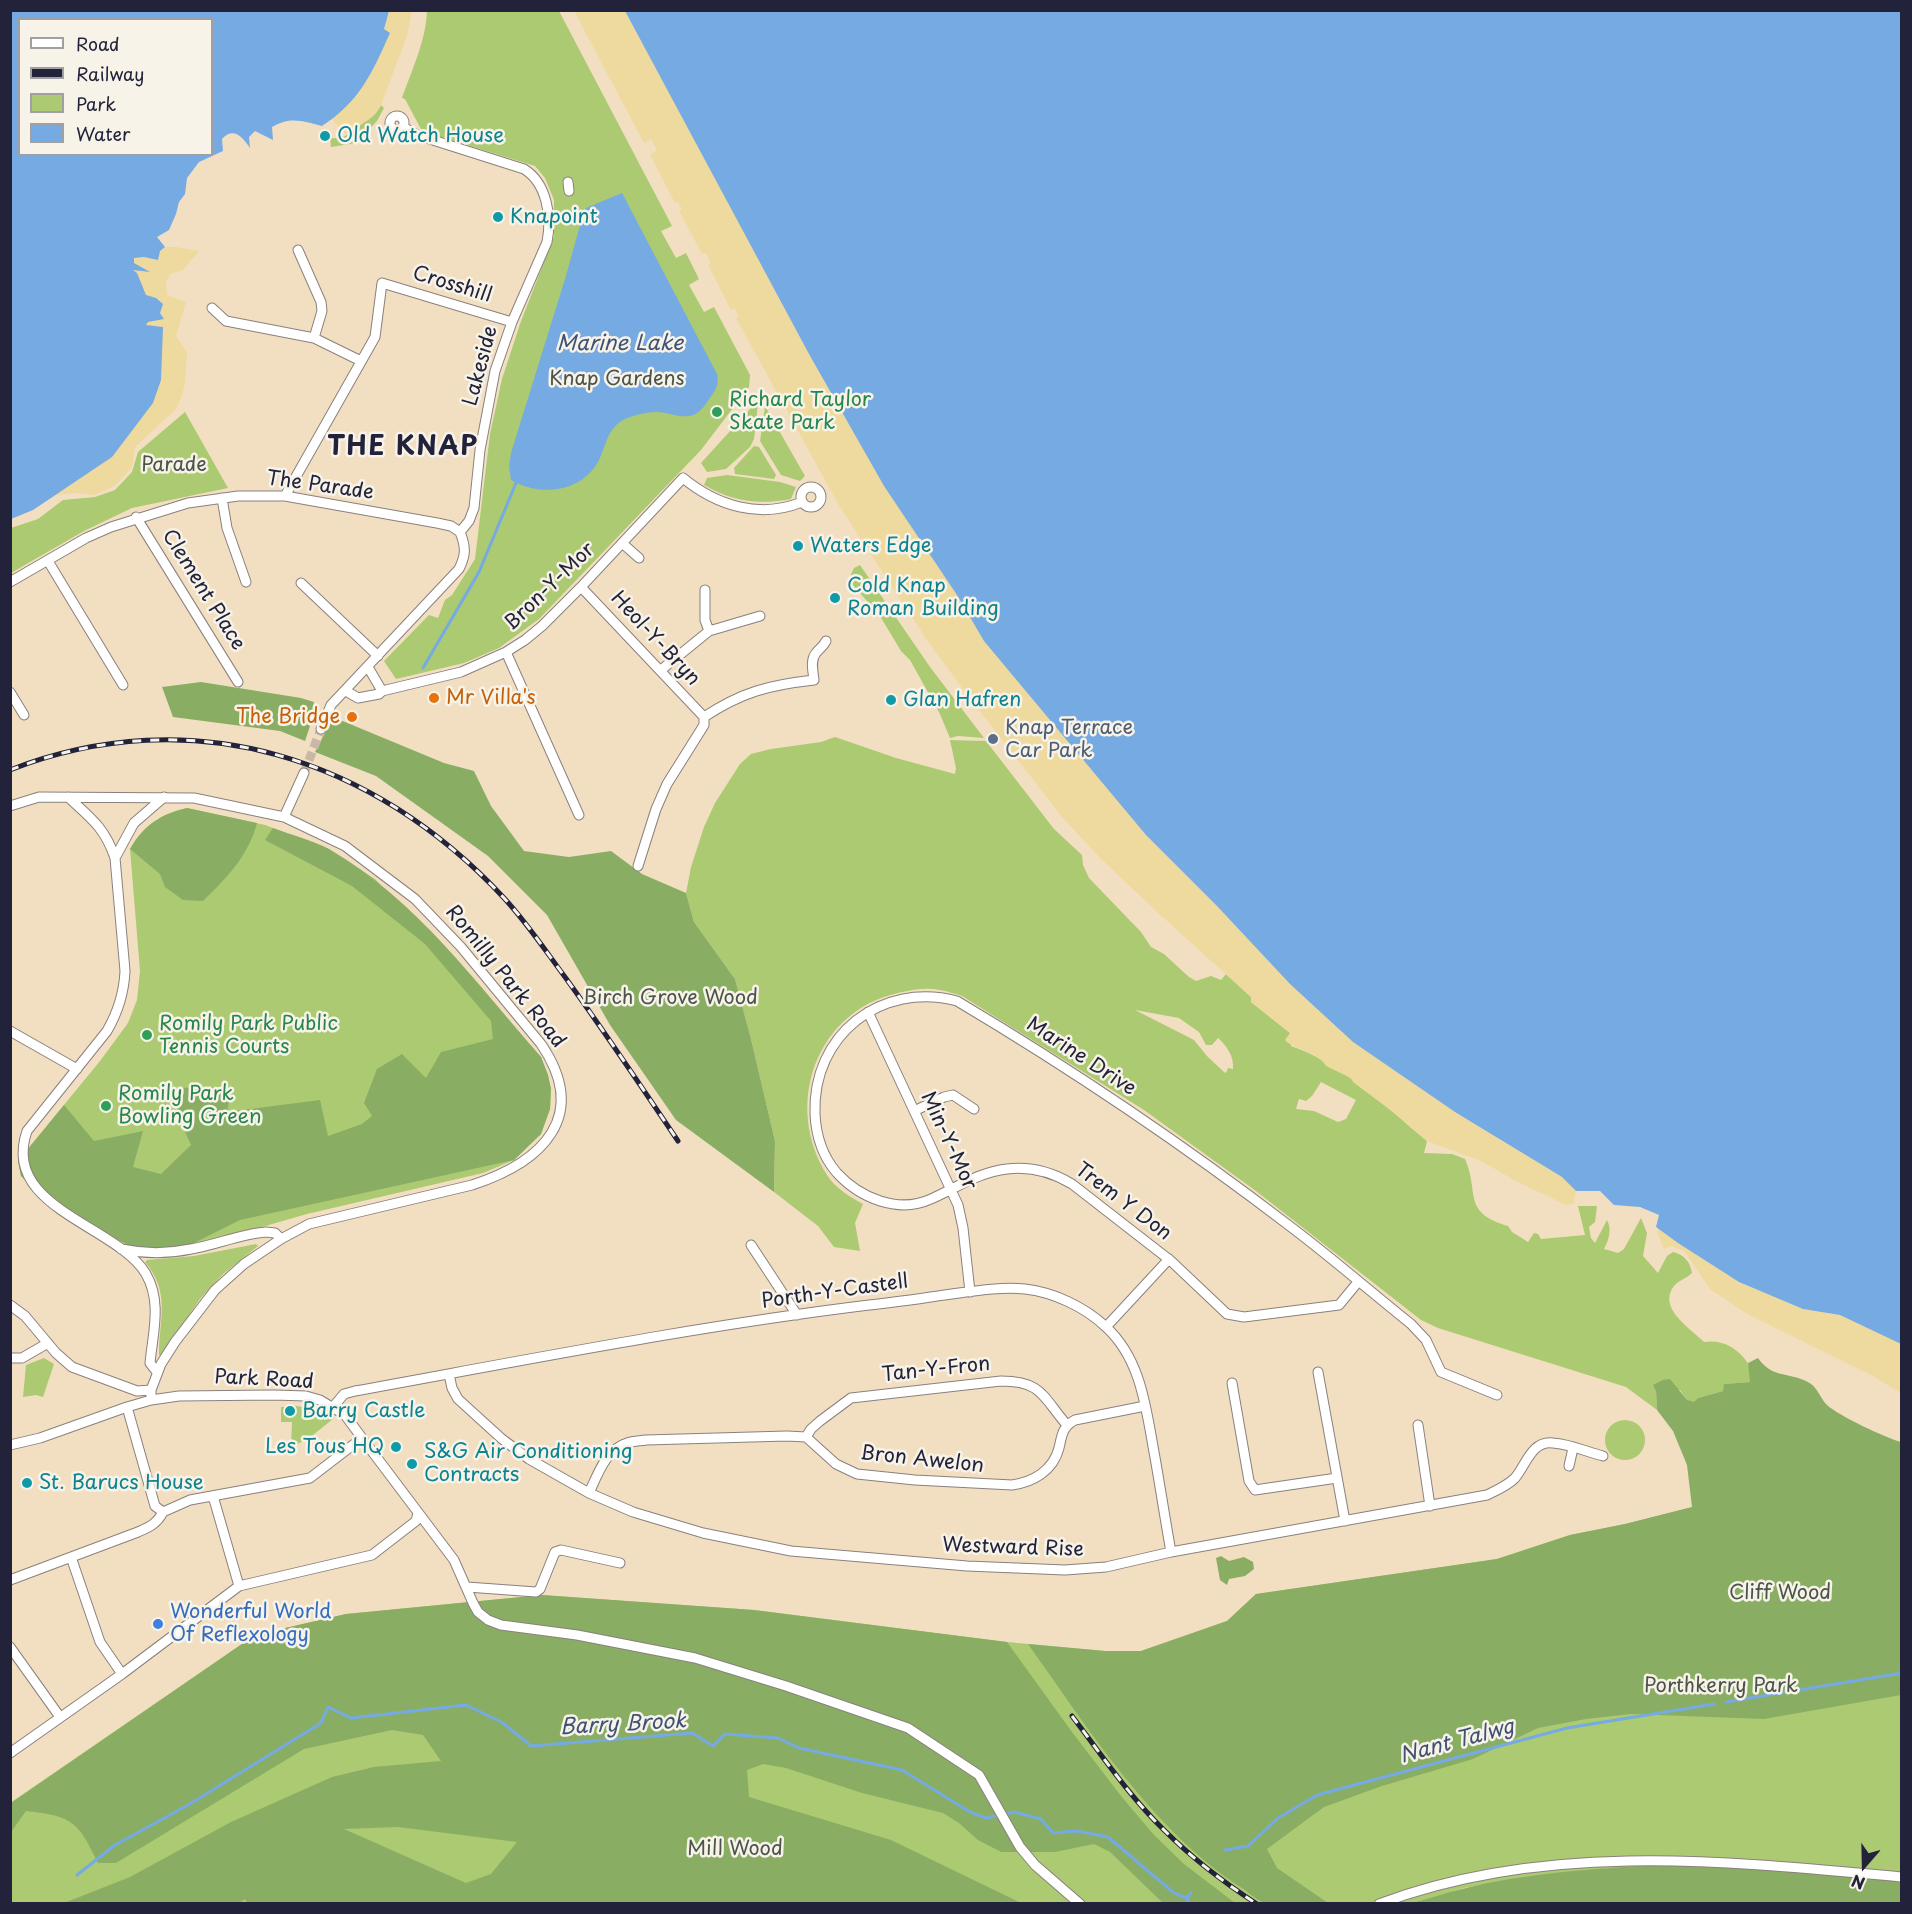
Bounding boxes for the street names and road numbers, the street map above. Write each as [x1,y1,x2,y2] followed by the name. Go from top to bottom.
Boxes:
[410,262,494,308] street label: Crosshill
[459,323,503,409] street label: Lakeside
[265,467,375,505] street label: The Parade
[156,525,250,655] street label: Clement Place
[500,538,600,636] street label: Bron-Y-Mor
[605,587,705,691] street label: Heol-Y-Bryn
[440,901,570,1053] street label: Romilly Park Road
[1022,1013,1140,1101] street label: Marine Drive
[915,1088,981,1194] street label: Min-Y-Mor
[1070,1158,1176,1246] street label: Trem Y Don
[760,1270,910,1314] street label: Porth-Y-Castell
[881,1352,991,1388] street label: Tan-Y-Fron
[214,1365,314,1395] street label: Park Road
[859,1442,985,1478] street label: Bron Awelon
[942,1534,1084,1562] street label: Westward Rise

